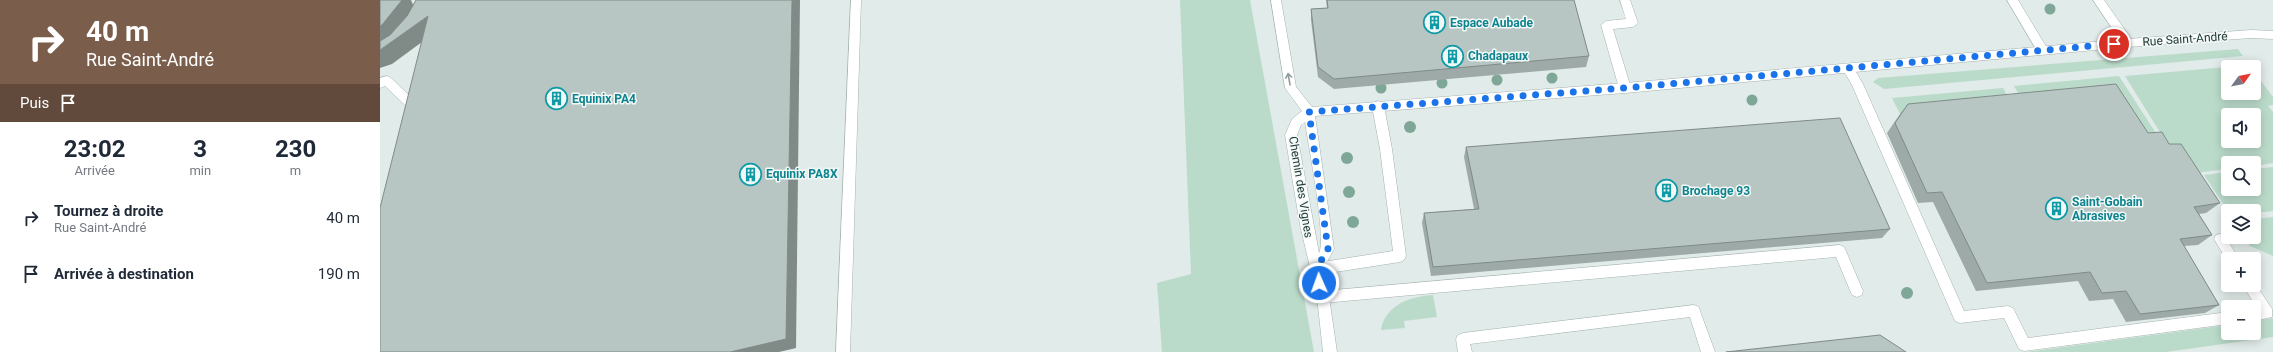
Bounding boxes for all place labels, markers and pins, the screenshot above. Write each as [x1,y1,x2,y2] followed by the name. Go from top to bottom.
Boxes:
[1422,10,1448,36] building icon: Espace Aubade
[1450,16,1533,30] place label: Espace Aubade
[2097,27,2131,61] pin
[1440,43,1466,69] building icon: Chadapaux
[1468,49,1529,63] place label: Chadapaux
[543,86,569,112] building icon: Equinix PA4
[572,92,636,106] place label: Equinix PA4
[737,161,763,187] building icon: Equinix PA8X
[766,167,838,181] place label: Equinix PA8X
[1653,178,1679,204] building icon: Brochage 93
[1682,184,1750,198] place label: Brochage 93
[2072,195,2143,223] place label: Saint-Gobain Abrasives
[2043,196,2069,222] building icon: Saint-Gobain Abrasives

